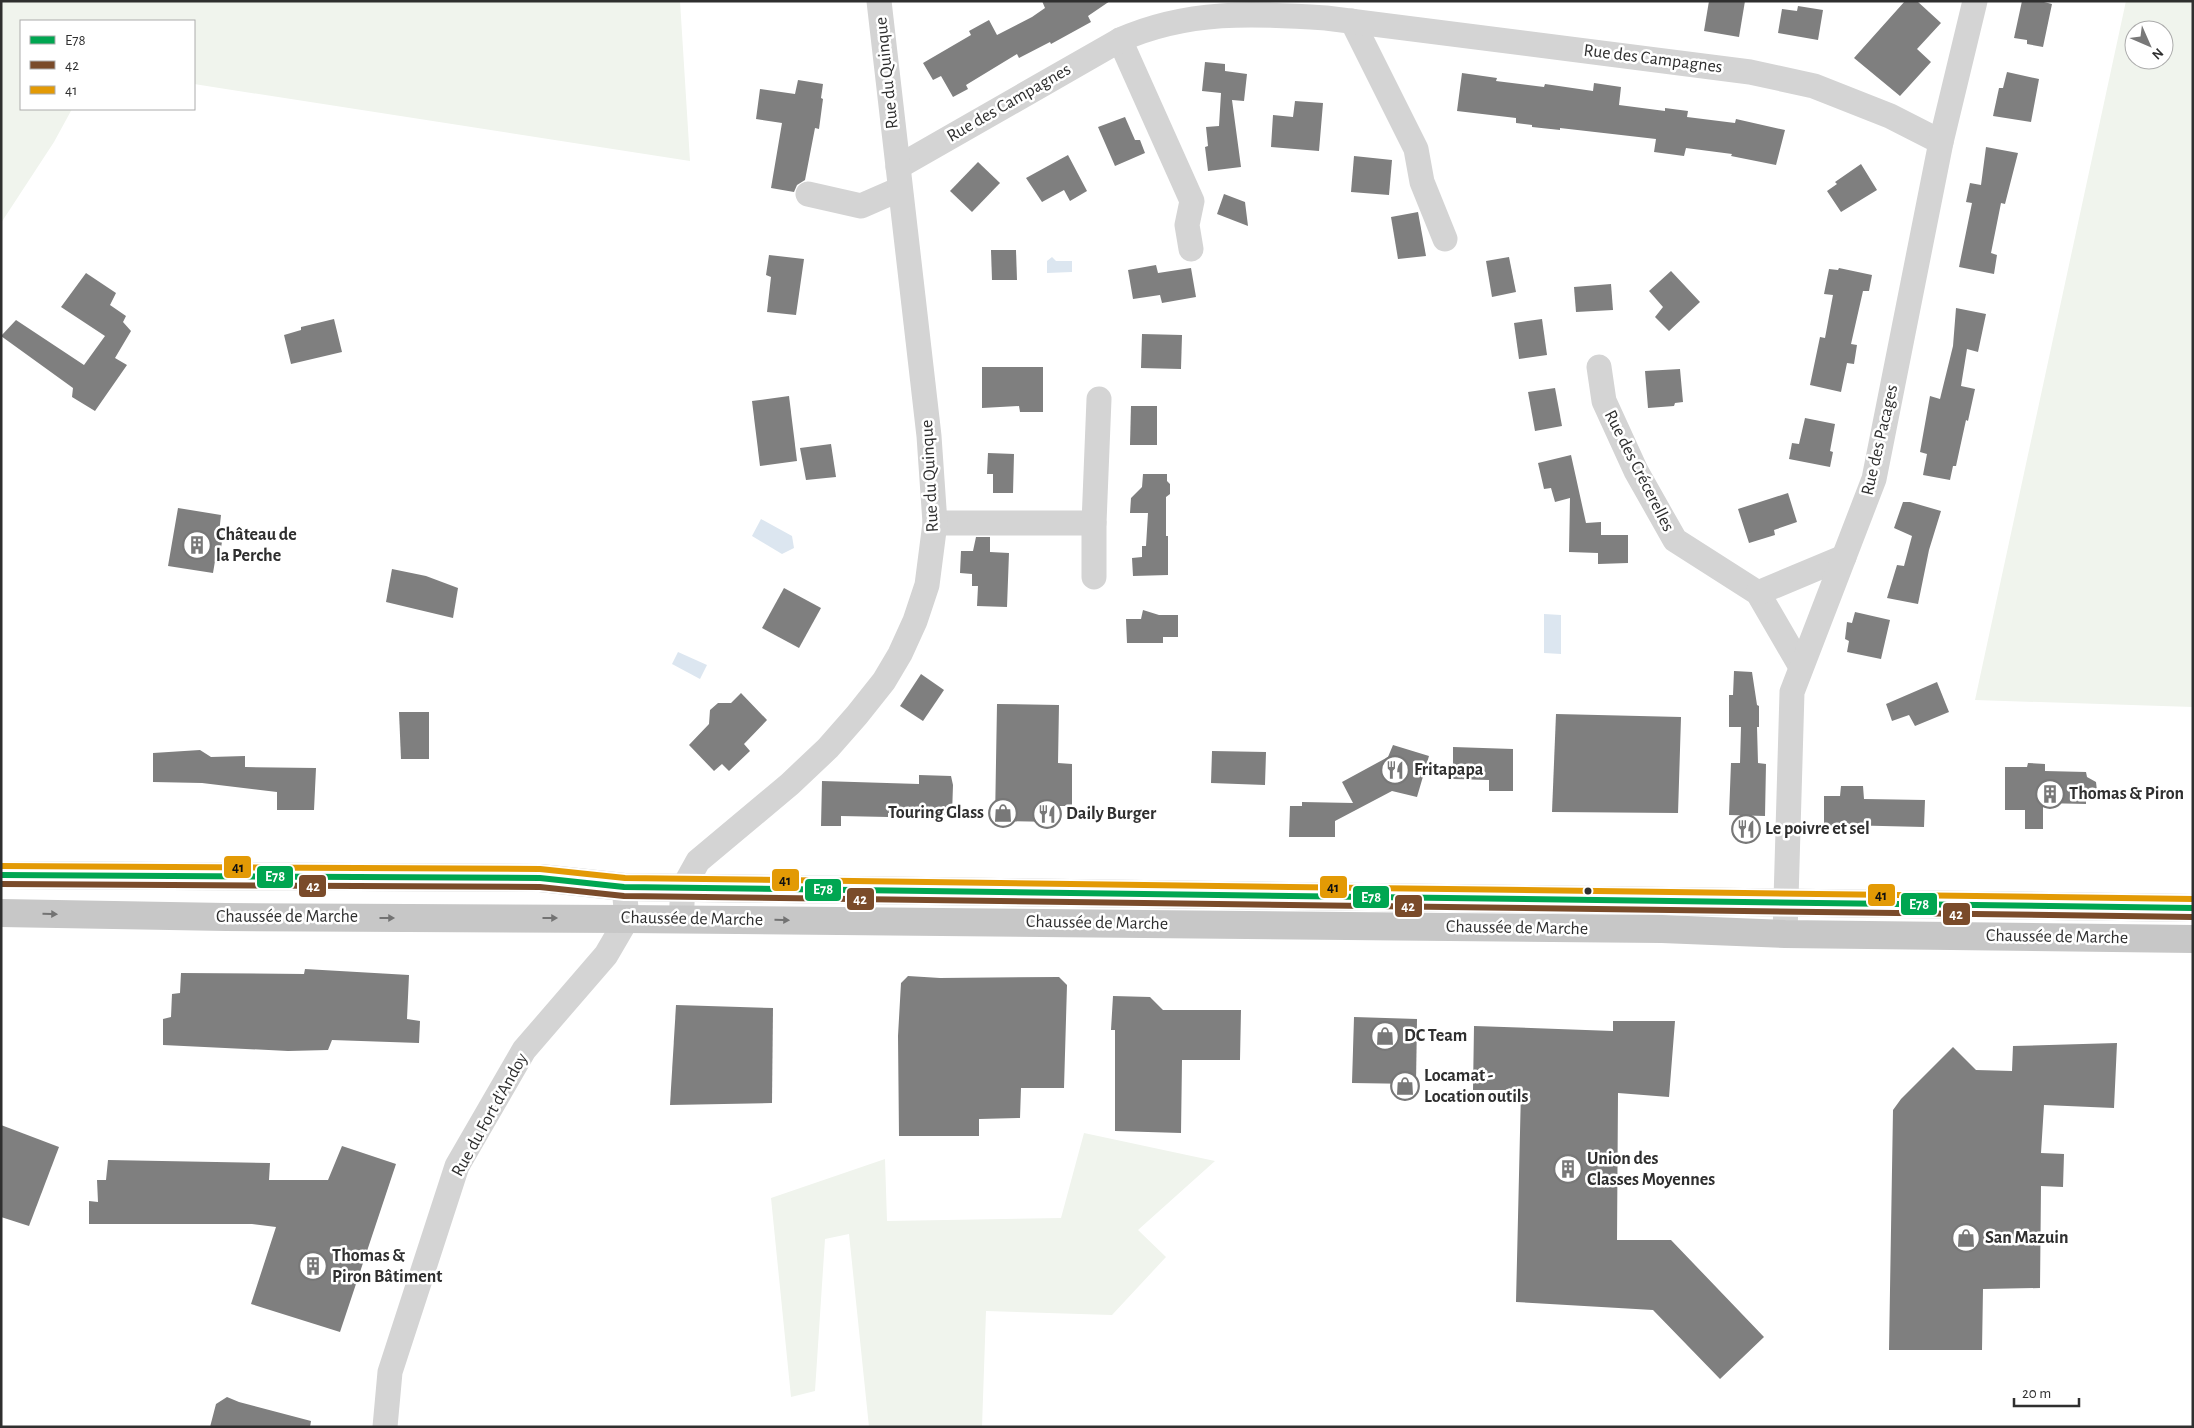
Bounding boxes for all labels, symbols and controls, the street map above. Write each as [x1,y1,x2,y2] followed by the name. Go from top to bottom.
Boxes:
[872,16,902,130] street label: Rue du Quinque
[20,20,195,110] legend
[2124,20,2174,70] north arrow
[65,33,86,48] text: E78
[1583,42,1723,76] street label: Rue des Campagnes
[2149,45,2166,62] text: N
[65,58,79,73] text: 42
[944,60,1074,146] street label: Rue des Campagnes
[65,83,77,98] text: 41
[1858,383,1902,497] street label: Rue des Pacages
[1601,407,1677,535] street label: Rue des Crécerelles
[918,419,942,533] street label: Rue du Quinque
[216,526,297,565] place label: Château de la Perche
[182,530,212,560] building icon: Château de la Perche
[1380,755,1410,785] restaurant icon: Fritapapa
[1414,761,1484,779] place label: Fritapapa
[2035,779,2065,809] building icon: Thomas & Piron
[2069,785,2184,803] place label: Thomas & Piron
[988,798,1018,828] shop icon: Touring Glass
[1032,799,1062,829] restaurant icon: Daily Burger
[888,804,984,822] place label: Touring Glass
[1066,805,1157,823] place label: Daily Burger
[1731,814,1761,844] restaurant icon: Le poivre et sel
[1765,820,1870,838] place label: Le poivre et sel
[223,855,252,879] line badge: 41
[232,861,244,875] text: 41
[256,865,294,889] line badge: E78
[771,868,800,892] line badge: 41
[265,870,285,884] text: E78
[298,874,327,898] line badge: 42
[779,874,791,888] text: 41
[1319,875,1348,899] line badge: 41
[804,878,842,902] line badge: E78
[306,880,320,894] text: 42
[1327,881,1339,895] text: 41
[813,883,833,897] text: E78
[1867,883,1896,907] line badge: 41
[1352,885,1390,909] line badge: E78
[1583,886,1593,896] unlabelled marker
[846,887,875,911] line badge: 42
[1875,889,1887,903] text: 41
[1361,891,1381,905] text: E78
[1900,892,1938,916] line badge: E78
[853,893,867,907] text: 42
[1394,894,1423,918] line badge: 42
[1909,898,1929,912] text: E78
[1401,900,1415,914] text: 42
[1942,902,1971,926] line badge: 42
[216,908,358,926] street label: Chaussée de Marche
[1949,908,1963,922] text: 42
[621,909,763,929] street label: Chaussée de Marche
[42,910,58,918] one-way arrow
[1026,913,1168,933] street label: Chaussée de Marche
[380,914,396,922] one-way arrow
[542,915,558,923] one-way arrow
[775,916,791,924] one-way arrow
[1446,918,1588,938] street label: Chaussée de Marche
[1986,927,2128,947] street label: Chaussée de Marche
[1370,1021,1400,1051] shop icon: DC Team
[1404,1027,1467,1045] place label: DC Team
[449,1050,532,1180] street label: Rue du Fort d'Andoy
[1424,1067,1529,1106] place label: Locamat - Location outils
[1390,1071,1420,1101] shop icon: Locamat - Location outils
[1587,1150,1715,1189] place label: Union des Classes Moyennes
[1553,1154,1583,1184] building icon: Union des Classes Moyennes
[1951,1223,1981,1253] shop icon: San Mazuin
[1985,1229,2069,1247] place label: San Mazuin
[332,1247,442,1286] place label: Thomas & Piron Bâtiment
[298,1251,328,1281] building icon: Thomas & Piron Bâtiment
[2014,1376,2079,1408] scale bar
[2022,1386,2051,1401] text: 20 m

